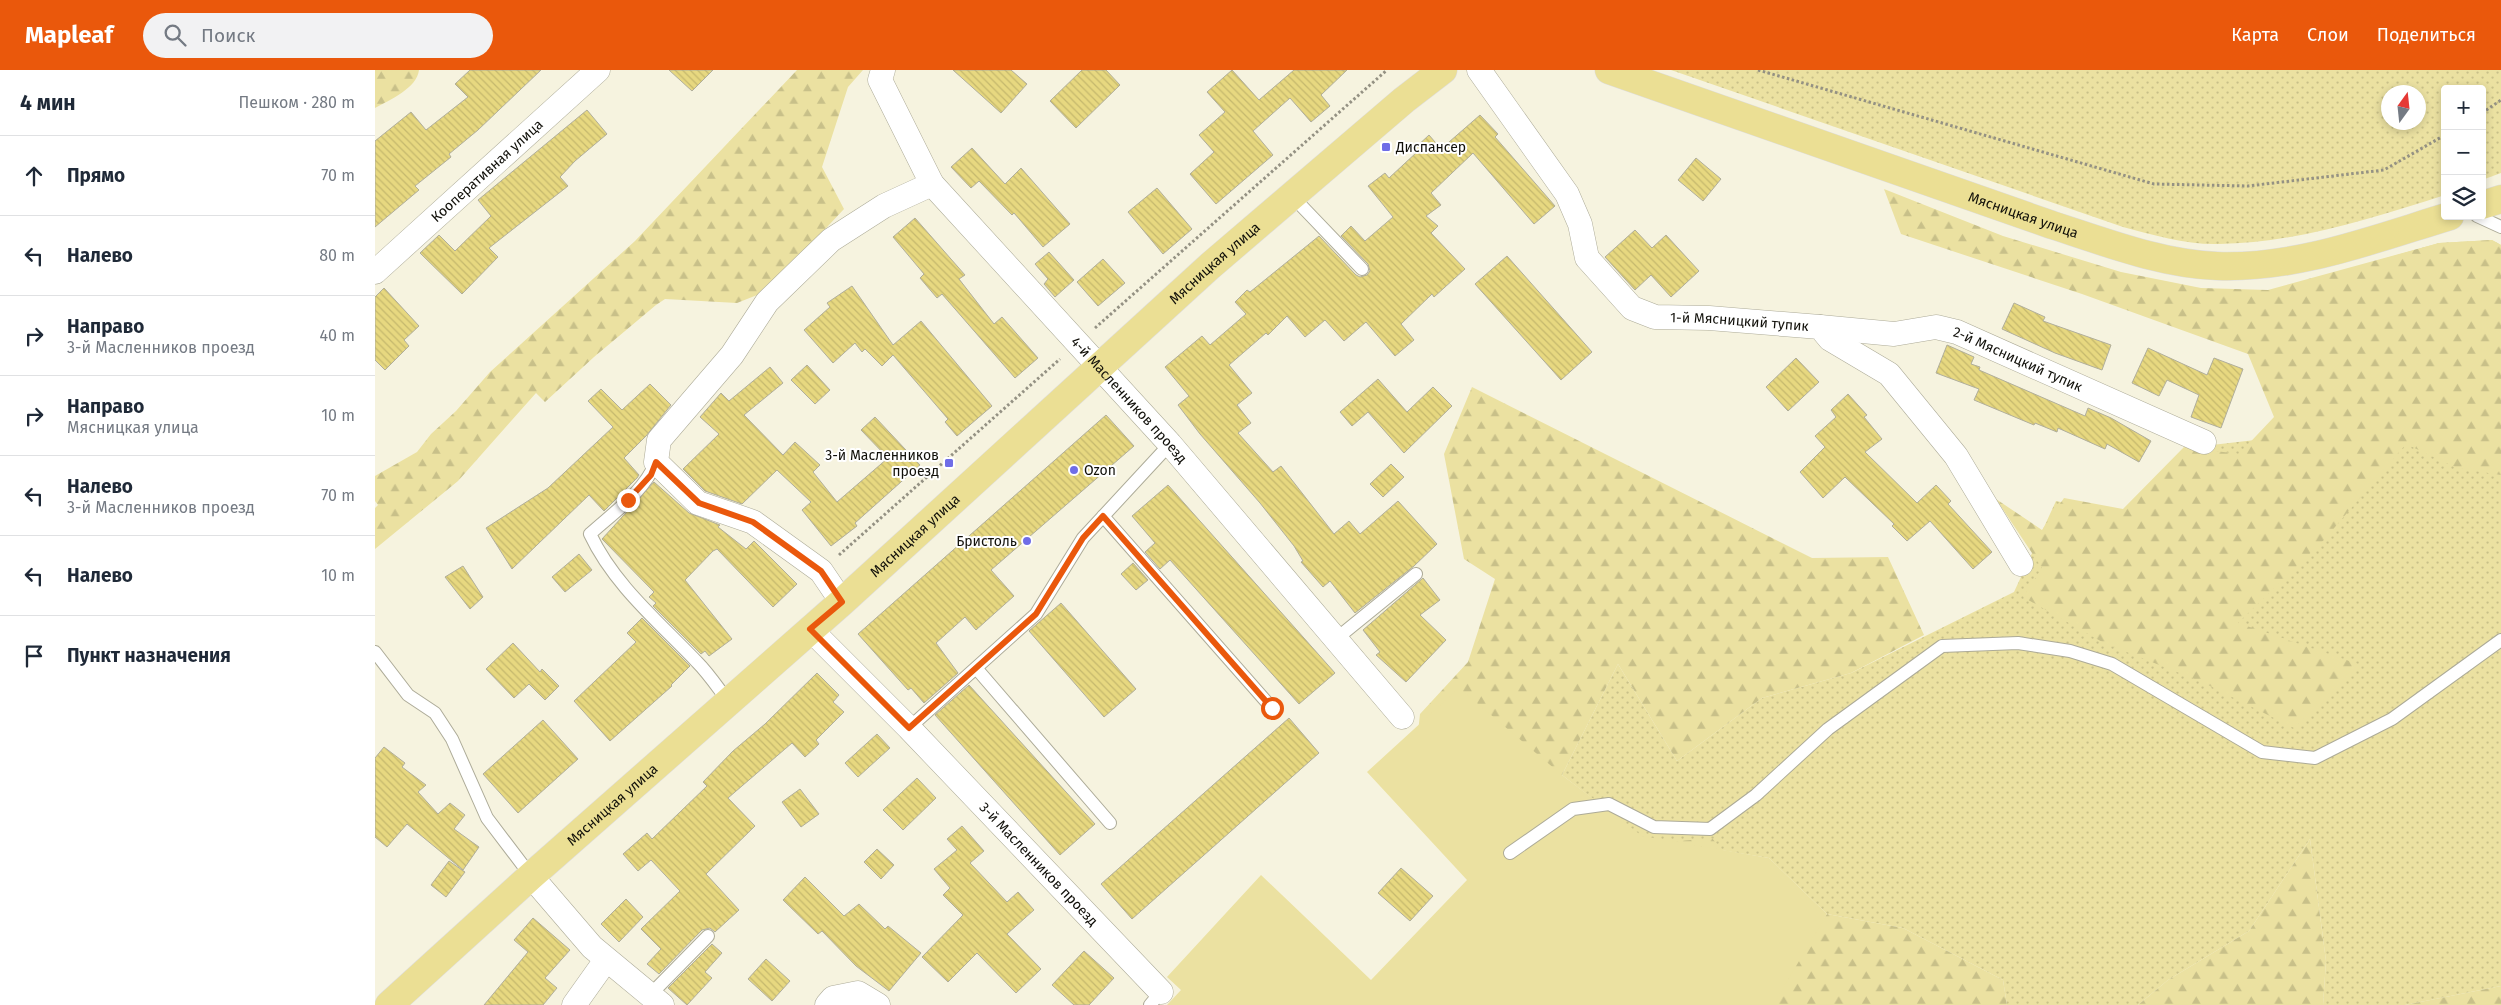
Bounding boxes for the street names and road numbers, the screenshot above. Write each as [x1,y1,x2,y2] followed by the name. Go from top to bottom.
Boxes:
[428,116,547,226] street label: Кооперативная улица
[1966,188,2080,242] street label: Мясницкая улица
[1166,219,1264,308] street label: Мясницкая улица
[1670,309,1810,335] street label: 1-й Мясницкий тупик
[1952,323,2086,396] street label: 2-й Мясницкий тупик
[1067,333,1191,467] street label: 4-й Масленников проезд
[867,491,964,581] street label: Мясницкая улица
[564,760,661,849] street label: Мясницкая улица
[976,799,1102,930] street label: 3-й Масленников проезд

